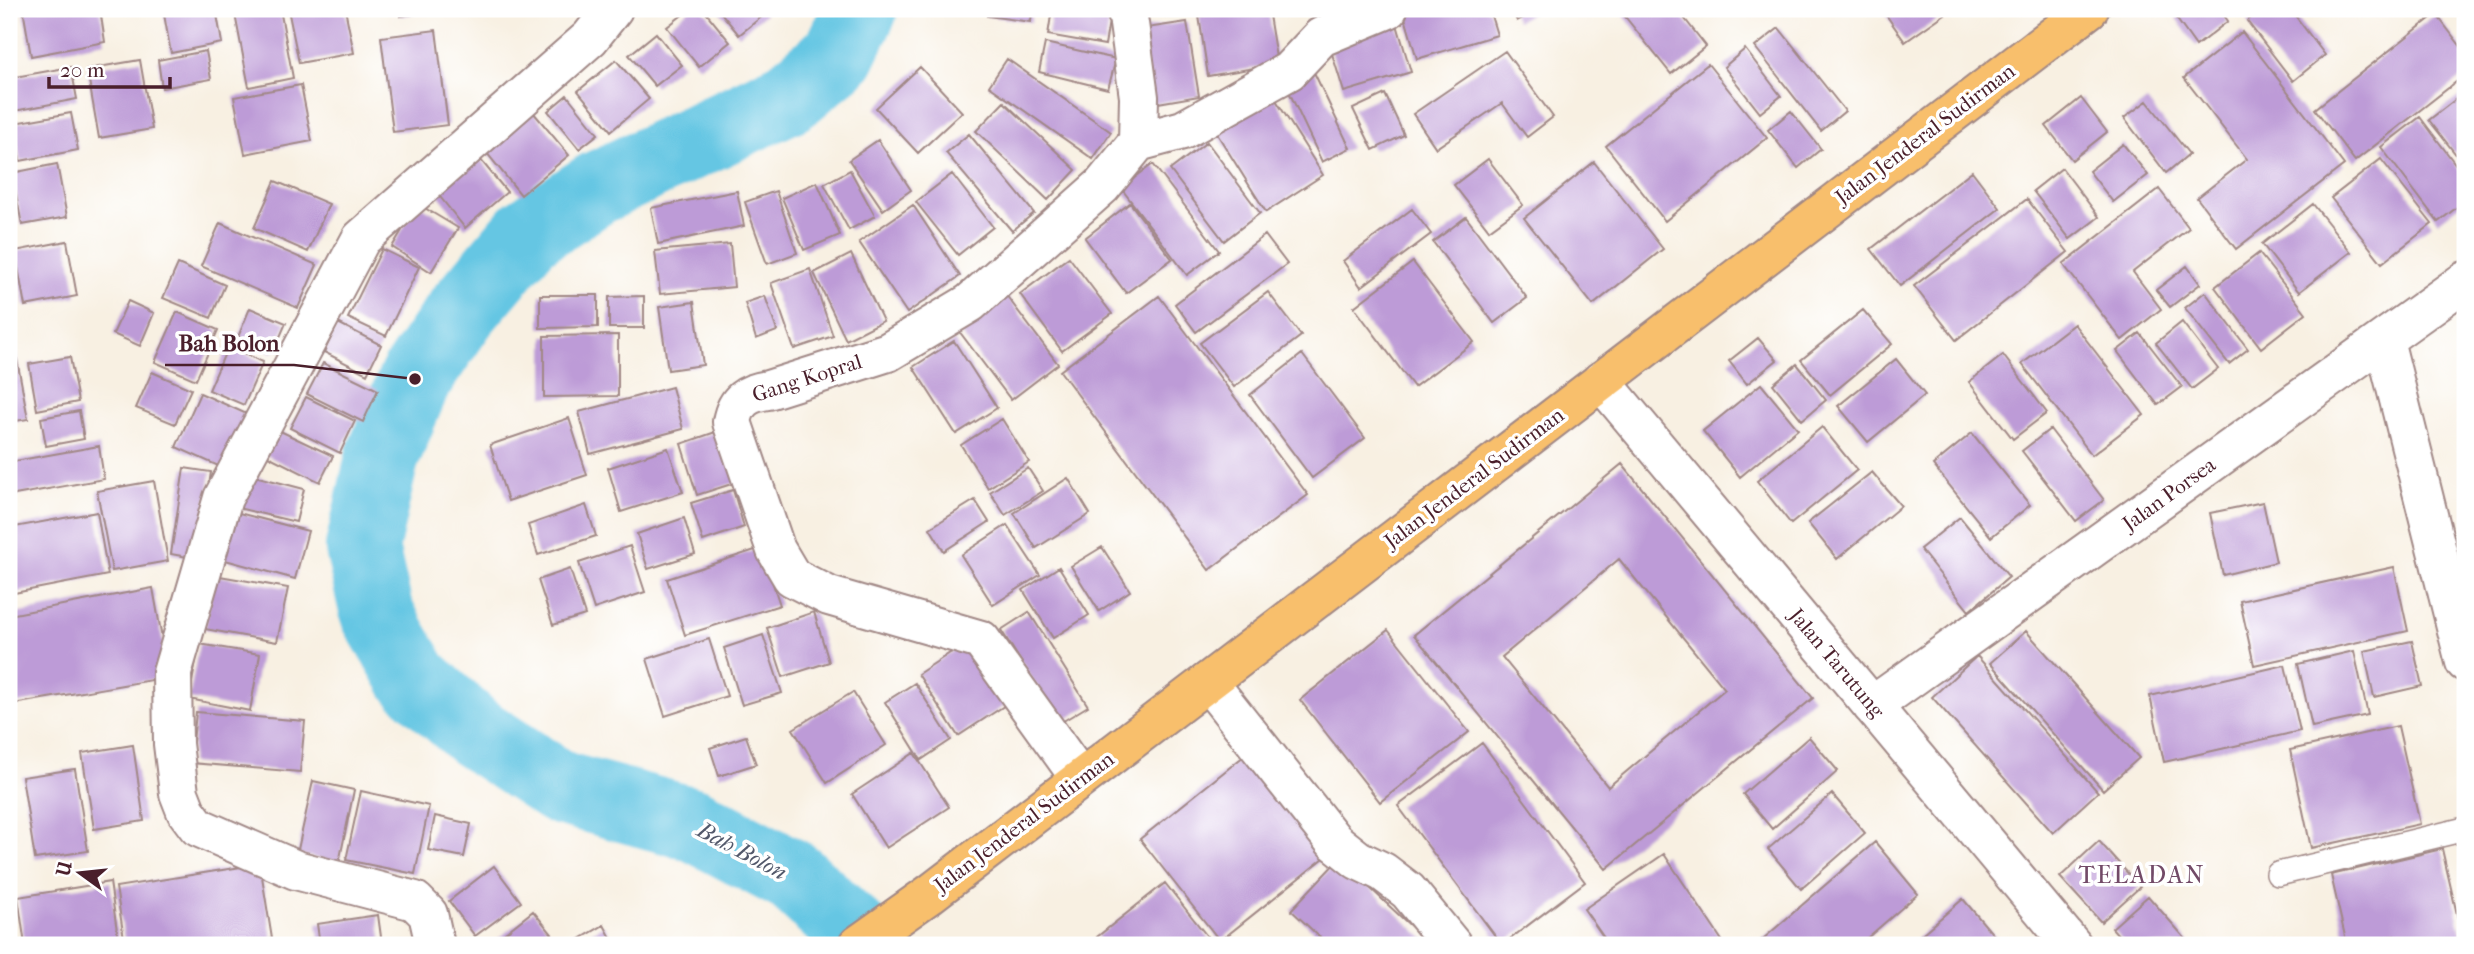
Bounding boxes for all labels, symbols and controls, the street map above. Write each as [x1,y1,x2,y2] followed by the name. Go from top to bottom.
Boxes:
[49,46,170,90] scale bar
[60,58,105,82] text: 20 m
[1829,59,2020,211] street label: Jalan Jenderal Sudirman
[165,321,294,365] callout: Bah Bolon
[179,330,280,357] text: Bah Bolon
[749,349,865,407] street label: Gang Kopral
[1378,403,1569,555] street label: Jalan Jenderal Sudirman
[2116,452,2220,537] street label: Jalan Porsea
[1783,602,1890,723] street label: Jalan Tarutung
[928,747,1119,899] street label: Jalan Jenderal Sudirman
[691,815,791,886] water label: Bah Bolon
[46,838,116,908] north arrow
[52,859,77,880] text: U
[2079,861,2205,889] district label: TELADAN

